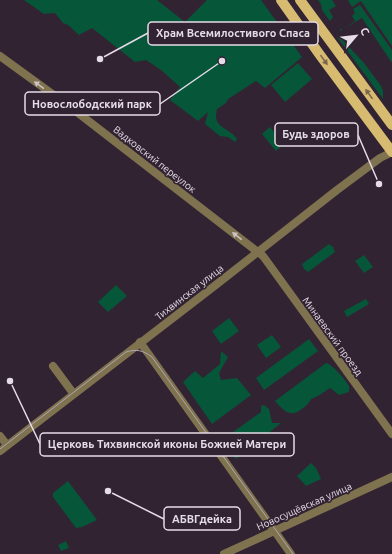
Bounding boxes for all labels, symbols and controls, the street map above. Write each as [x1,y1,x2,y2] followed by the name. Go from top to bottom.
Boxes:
[336,16,376,56] north arrow
[148,22,318,45] callout: Храм Всемилостивого Спаса
[358,25,372,37] text: С
[156,27,310,39] text: Храм Всемилостивого Спаса
[319,55,327,65] one-way arrow
[34,81,45,89] one-way arrow
[365,88,373,99] one-way arrow
[25,92,160,115] callout: Новослободский парк
[32,98,153,110] text: Новослободский парк
[275,123,358,146] callout: Будь здоров
[111,124,198,195] street label: Вадковский переулок
[282,128,350,140] text: Будь здоров
[232,231,243,240] one-way arrow
[153,262,225,322] street label: Тихвинская улица
[300,295,365,378] street label: Минаевский проезд
[40,433,294,456] callout: Церковь Тихвинской иконы Божией Матери
[48,438,286,450] text: Церковь Тихвинской иконы Божией Матери
[255,480,353,532] street label: Новосущёвская улица
[164,507,240,530] callout: АБВГдейка
[172,513,232,525] text: АБВГдейка

